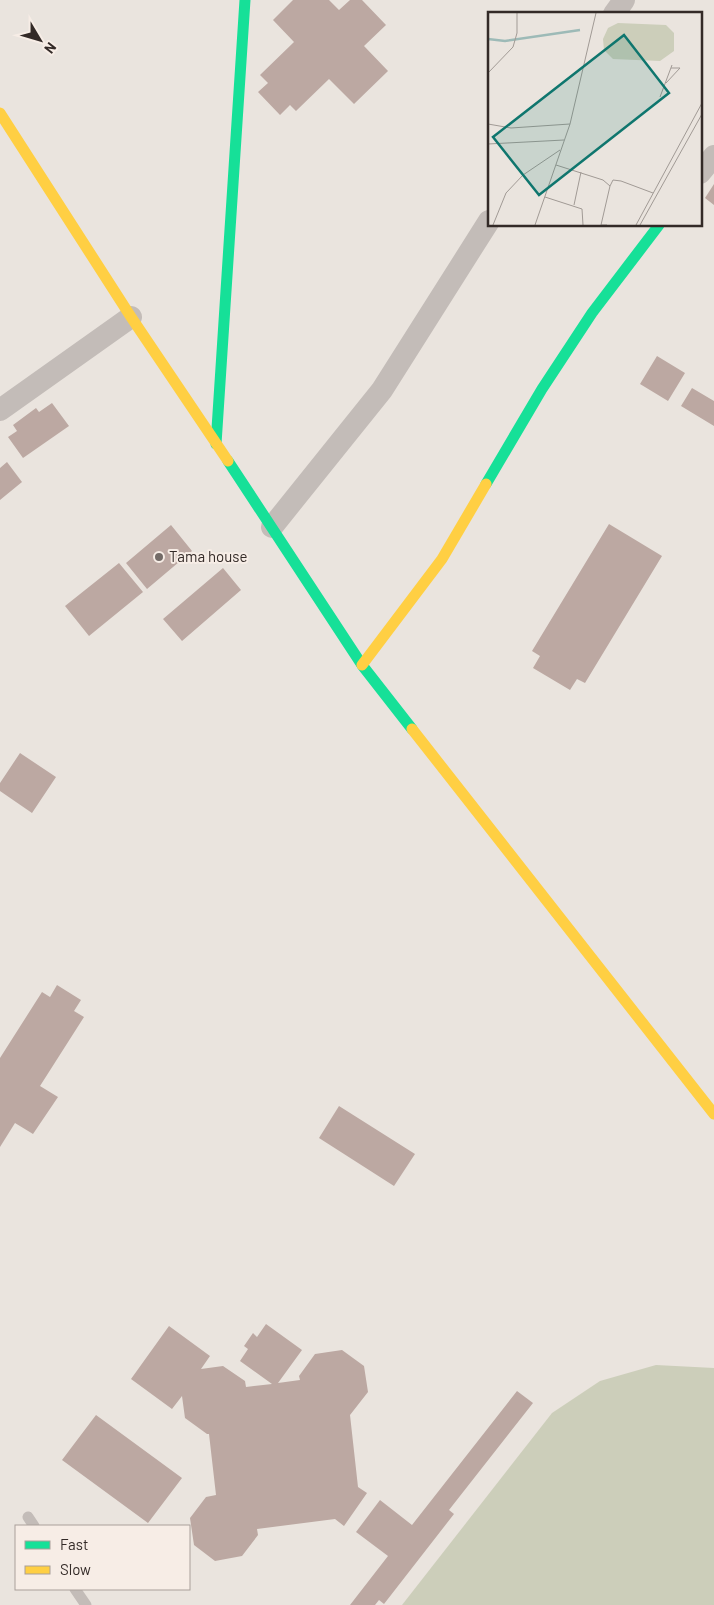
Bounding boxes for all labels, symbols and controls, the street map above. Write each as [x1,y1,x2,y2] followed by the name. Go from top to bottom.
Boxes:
[488,12,702,226] inset map
[15,15,65,65] north arrow
[41,39,60,57] text: N
[169,547,247,565] place label: Tama house
[153,551,165,563] marker: Tama house
[15,1525,190,1590] legend
[60,1535,88,1553] text: Fast
[60,1560,91,1578] text: Slow

